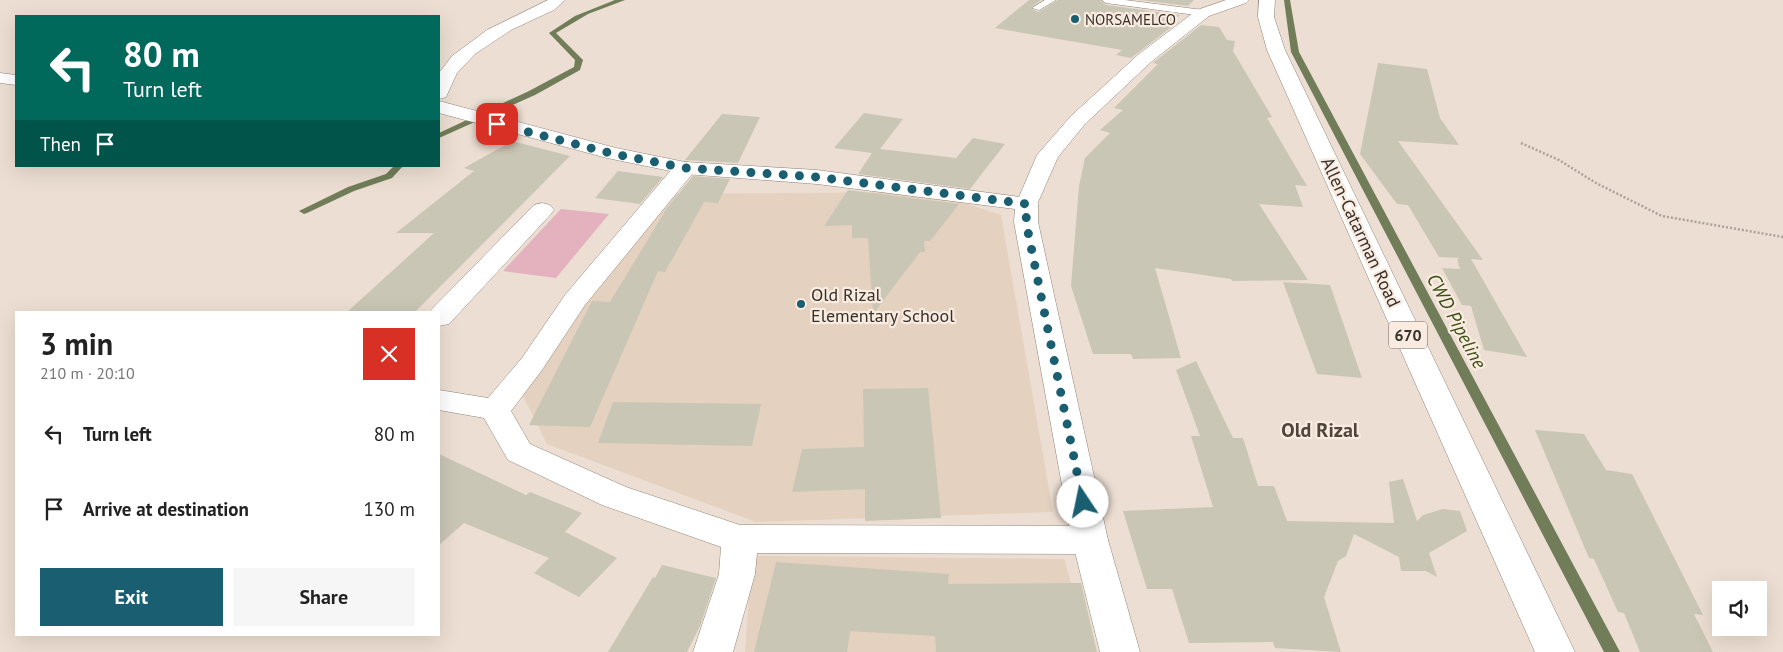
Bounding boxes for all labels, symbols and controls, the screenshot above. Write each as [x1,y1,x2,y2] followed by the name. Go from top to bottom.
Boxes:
[1085,10,1176,29] place label: NORSAMELCO
[1069,13,1081,25] marker: NORSAMELCO
[123,31,200,77] text: 80 m
[40,35,105,100] icon: left
[123,75,202,103] text: Turn left
[476,103,518,145] pin
[483,110,511,138] icon: arrive
[91,130,119,158] icon: arrive
[40,132,81,156] text: Then
[1316,153,1406,311] street label: Allen-Catarman Road
[1422,269,1492,373] water label: CWD Pipeline
[811,283,955,327] place label: Old Rizal Elementary School
[795,298,807,310] marker: Old Rizal Elementary School
[1389,322,1427,348] road number: 670
[40,324,113,363] text: 3 min
[363,328,415,380] button: close
[40,363,135,383] text: 210 m · 20:10
[1281,417,1359,443] district label: Old Rizal
[40,420,68,448] icon: left
[83,422,152,446] text: Turn left
[374,422,415,446] text: 80 m
[1056,475,1108,527] position arrow
[40,495,68,523] icon: arrive
[83,497,249,521] text: Arrive at destination
[363,497,415,521] text: 130 m
[40,568,223,626] button: Exit
[233,568,415,626] button: Share
[1712,581,1767,636] map controls
[1712,581,1767,636] button: sound

